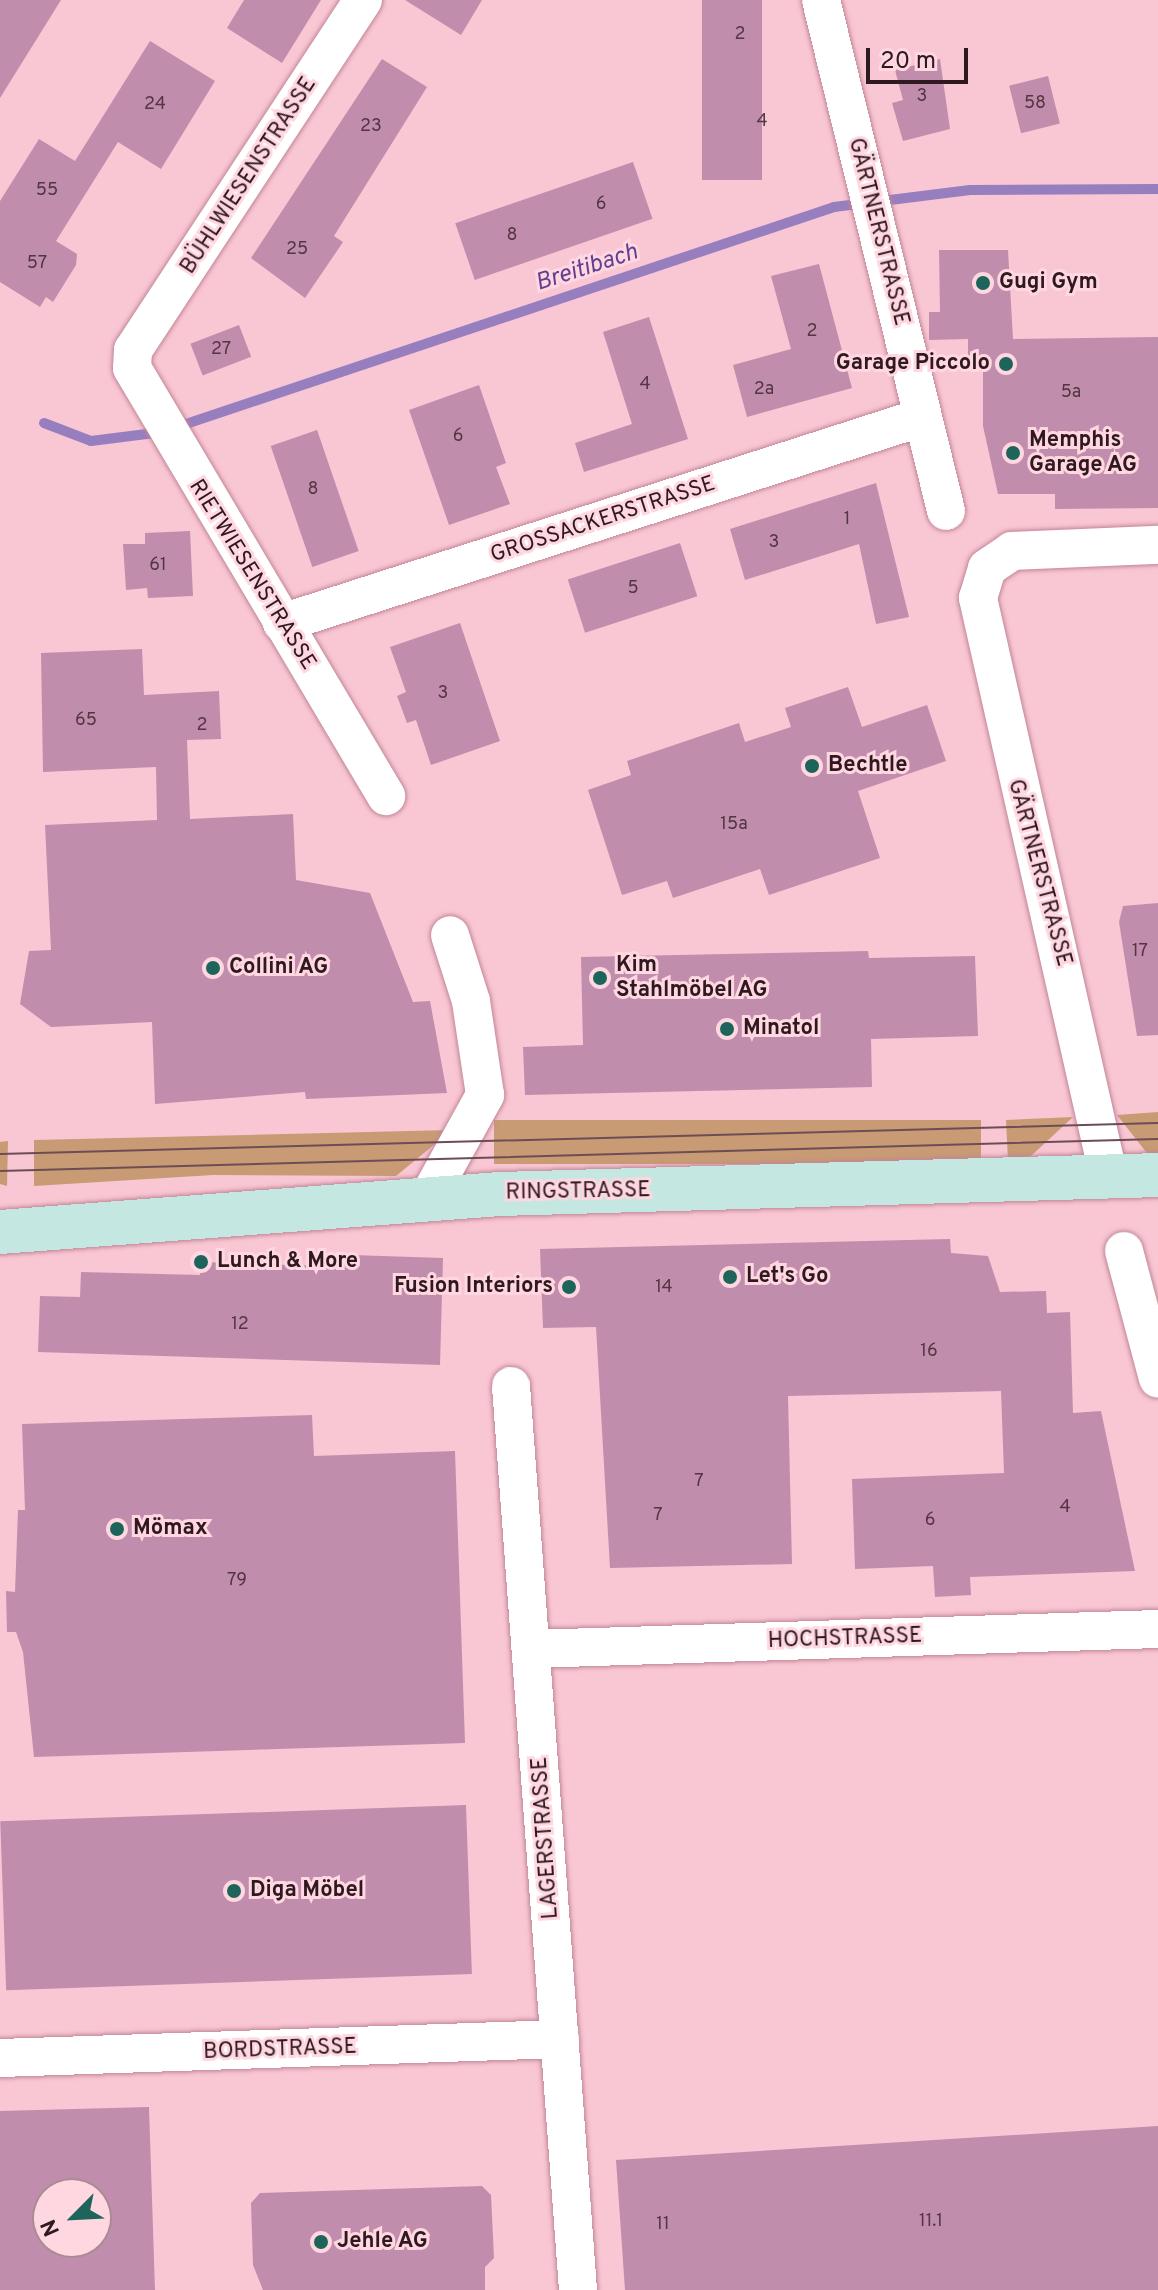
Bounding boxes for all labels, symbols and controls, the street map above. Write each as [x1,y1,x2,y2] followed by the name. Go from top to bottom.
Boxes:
[734,24,746,46] house number: 2
[870,32,972,82] scale bar
[880,47,936,77] text: 20 m
[175,73,323,279] street label: BÜHLWIESENSTRASSE
[917,86,927,108] house number: 3
[1024,93,1046,115] house number: 58
[144,94,166,116] house number: 24
[756,111,768,133] house number: 4
[360,116,382,138] house number: 23
[842,135,914,329] street label: GÄRTNERSTRASSE
[36,180,58,202] house number: 55
[596,194,606,216] house number: 6
[507,225,517,247] house number: 8
[286,239,308,261] house number: 25
[532,239,642,299] water label: Breitibach
[27,253,47,275] house number: 57
[999,270,1098,296] place label: Gugi Gym
[974,274,992,292] marker: Gugi Gym
[806,321,818,343] house number: 2
[211,339,231,361] house number: 27
[836,351,990,377] place label: Garage Piccolo
[997,355,1015,373] marker: Garage Piccolo
[639,374,651,396] house number: 4
[754,379,774,401] house number: 2a
[1061,382,1081,404] house number: 5a
[453,426,463,448] house number: 6
[1029,427,1138,478] place label: Memphis Garage AG
[1004,444,1022,462] marker: Memphis Garage AG
[487,471,719,569] street label: GROSSACKERSTRASSE
[183,475,321,675] street label: RIETWIESENSTRASSE
[308,479,318,501] house number: 8
[844,509,850,531] house number: 1
[769,532,779,554] house number: 3
[149,555,167,577] house number: 61
[627,578,639,600] house number: 5
[438,683,448,705] house number: 3
[75,710,97,732] house number: 65
[196,715,208,737] house number: 2
[828,753,907,779] place label: Bechtle
[803,757,821,775] marker: Bechtle
[1001,777,1077,969] street label: GÄRTNERSTRASSE
[720,814,748,836] house number: 15a
[1132,941,1148,963] house number: 17
[616,952,768,1004] place label: Kim Stahlmöbel AG
[229,955,329,981] place label: Collini AG
[204,959,222,977] marker: Collini AG
[591,969,609,987] marker: Kim Stahlmöbel AG
[743,1016,819,1042] place label: Minatol
[718,1020,736,1038] marker: Minatol
[505,1178,651,1206] street label: RINGSTRASSE
[217,1249,358,1275] place label: Lunch & More
[192,1253,210,1271] marker: Lunch & More
[746,1264,828,1290] place label: Let's Go
[721,1268,739,1286] marker: Let's Go
[394,1274,553,1300] place label: Fusion Interiors
[655,1277,673,1299] house number: 14
[560,1278,578,1296] marker: Fusion Interiors
[231,1314,249,1336] house number: 12
[920,1341,938,1363] house number: 16
[694,1471,704,1493] house number: 7
[1059,1497,1071,1519] house number: 4
[653,1505,663,1527] house number: 7
[925,1510,935,1532] house number: 6
[133,1516,208,1542] place label: Mömax
[108,1520,126,1538] marker: Mömax
[227,1570,247,1592] house number: 79
[767,1623,923,1655] street label: HOCHSTRASSE
[527,1756,565,1920] street label: LAGERSTRASSE
[250,1878,364,1904] place label: Diga Möbel
[225,1882,243,1900] marker: Diga Möbel
[203,2034,357,2066] street label: BORDSTRASSE
[32,2178,112,2258] north arrow
[919,2211,943,2233] house number: 11.1
[36,2214,67,2240] text: N
[656,2214,670,2236] house number: 11
[337,2229,429,2255] place label: Jehle AG
[312,2233,330,2251] marker: Jehle AG

